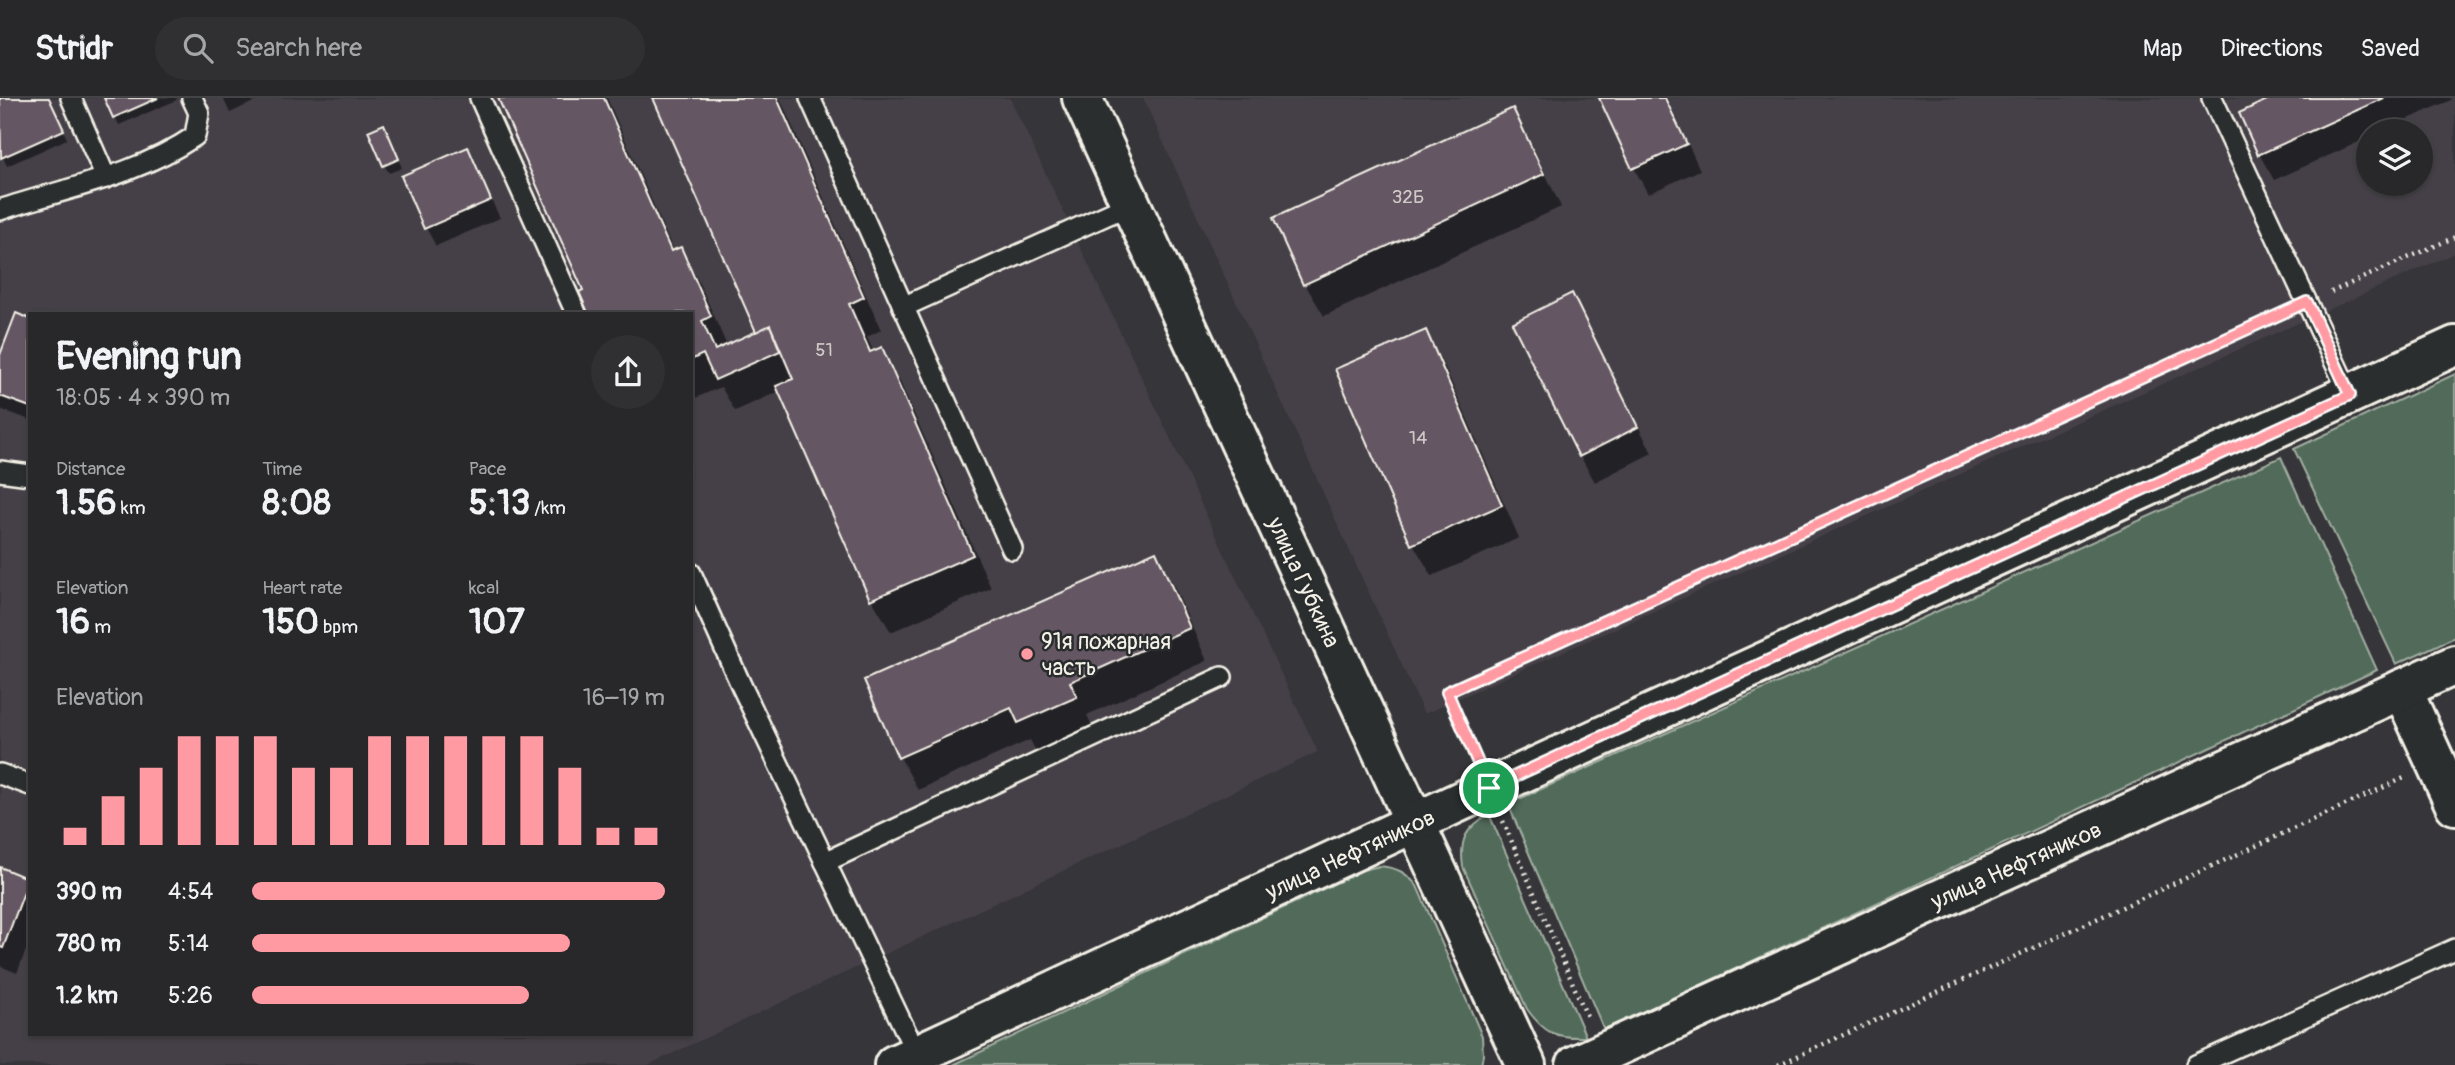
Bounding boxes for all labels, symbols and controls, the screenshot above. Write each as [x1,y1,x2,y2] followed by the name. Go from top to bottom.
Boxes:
[155,17,645,80] search box
[35,28,113,69] text: Stridr
[179,29,217,67] icon: search
[235,32,362,64] text: Search here
[2143,34,2183,63] text: Map
[2221,34,2322,63] text: Directions
[2360,34,2420,63] text: Saved
[2356,119,2433,196] map controls
[2356,119,2433,196] button: layers
[1392,185,1424,209] house number: 32Б
[56,333,242,381] text: Evening run
[591,335,665,409] button: share
[815,338,833,362] house number: 51
[56,383,230,412] text: 18:05 · 4 × 390 m
[1409,426,1427,450] house number: 14
[56,457,125,481] text: Distance
[262,457,302,481] text: Time
[469,457,506,481] text: Pace
[56,481,117,525] text: 1.56
[262,481,331,525] text: 8:08
[469,481,530,525] text: 5:13
[117,496,146,520] text: km
[530,496,566,520] text: /km
[1260,511,1346,652] street label: улица Губкина
[56,576,128,600] text: Elevation
[262,576,342,600] text: Heart rate
[469,576,500,600] text: kcal
[56,600,90,644] text: 16
[262,600,319,644] text: 150
[469,600,525,644] text: 107
[90,615,111,639] text: m
[319,615,358,639] text: bpm
[1041,627,1171,682] place label: 91я пожарная часть
[1019,646,1035,662] marker: 91я пожарная часть
[56,683,144,712] text: Elevation
[583,683,665,712] text: 16–19 m
[1459,758,1519,818] pin
[1470,769,1508,807] icon: arrive
[1260,802,1440,907] street label: улица Нефтяников
[1925,815,2106,917] street label: улица Нефтяников
[56,877,122,906] text: 390 m
[168,877,213,906] text: 4:54
[56,929,121,958] text: 780 m
[168,929,209,958] text: 5:14
[56,981,118,1010] text: 1.2 km
[168,981,213,1010] text: 5:26

